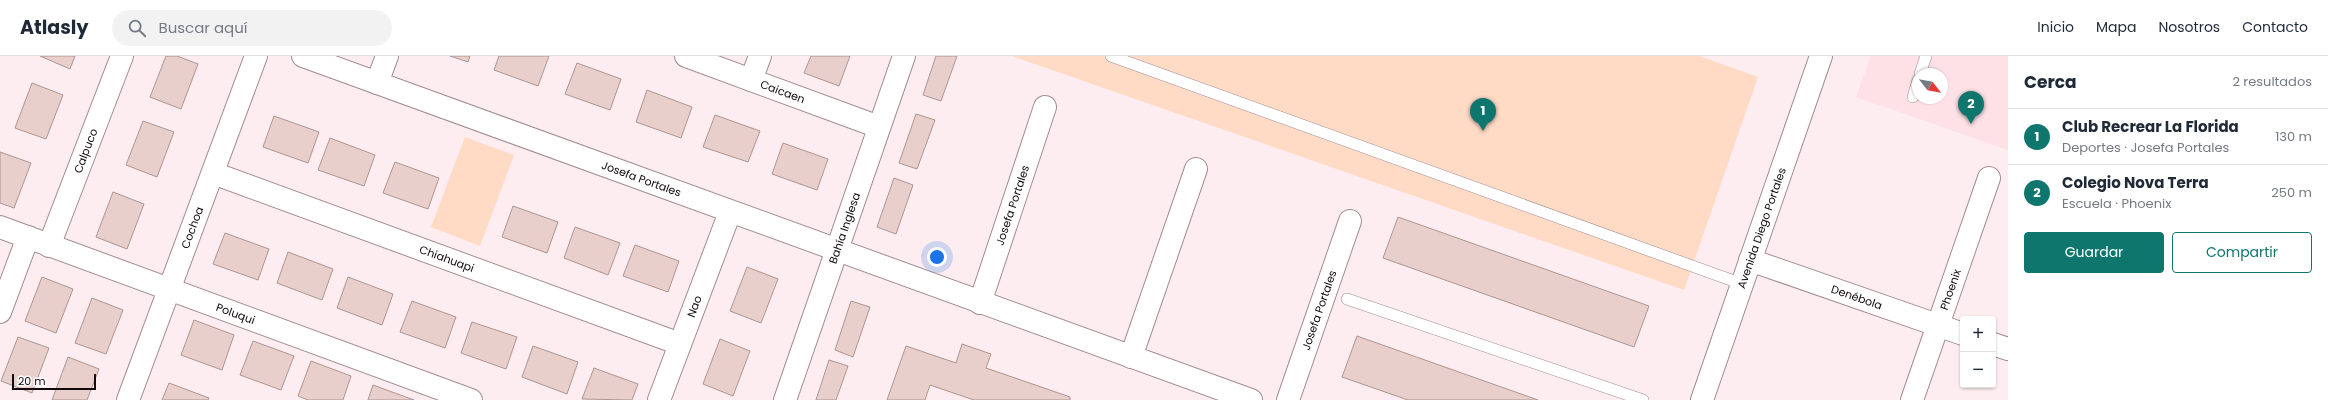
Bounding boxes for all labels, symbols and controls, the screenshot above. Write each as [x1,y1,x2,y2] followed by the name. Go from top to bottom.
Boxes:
[112,10,392,46] search box
[20,14,88,41] text: Atlasly
[126,17,148,39] icon: search
[158,17,248,38] text: Buscar aquí
[2037,17,2074,37] text: Inicio
[2096,17,2137,37] text: Mapa
[2159,17,2220,37] text: Nosotros
[2242,17,2308,37] text: Contacto
[1912,68,1948,104] north arrow
[2024,70,2077,94] text: Cerca
[2232,72,2312,91] text: 2 resultados
[758,76,807,107] street label: Caicaen
[1958,91,1984,124] pin: 2
[1470,98,1496,131] pin: 1
[2062,116,2239,137] text: Club Recrear La Florida
[70,126,101,176] street label: Calpuco
[2035,127,2039,146] text: 1
[2275,127,2312,146] text: 130 m
[2062,138,2229,157] text: Deportes · Josefa Portales
[599,157,684,201] street label: Josefa Portales
[992,163,1033,248] street label: Josefa Portales
[1733,165,1790,291] street label: Avenida Diego Portales
[2062,172,2209,193] text: Colegio Nova Terra
[2033,183,2041,202] text: 2
[2271,183,2312,202] text: 250 m
[825,190,864,266] street label: Bahía Inglesa
[2062,194,2171,213] text: Escuela · Phoenix
[177,204,207,251] street label: Cochoa
[2024,232,2164,273] button: Guardar
[2172,232,2312,273] button: Compartir
[417,241,477,276] street label: Chiahuapi
[927,247,947,267] your location
[1936,266,1965,312] street label: Phoenix
[1298,268,1340,352] street label: Josefa Portales
[1829,281,1884,313] street label: Denébola
[683,293,706,320] street label: Nao
[214,299,258,328] street label: Poluqui
[1960,316,1996,388] map controls
[1960,316,1996,352] button: +
[1960,352,1996,388] button: −
[12,372,96,391] scale bar
[18,373,46,389] text: 20 m

